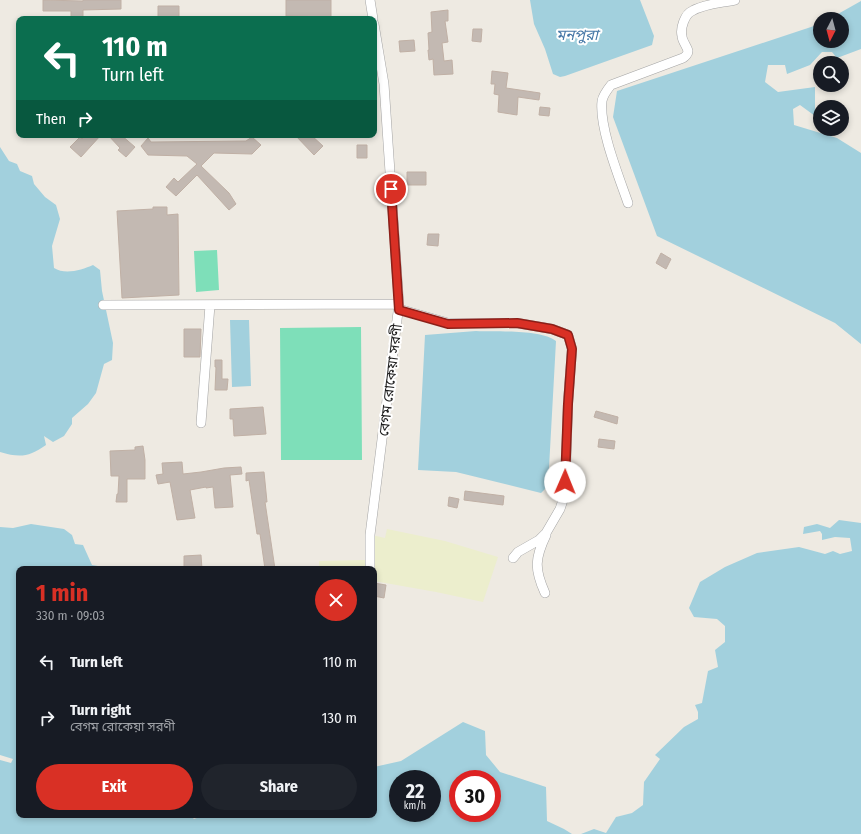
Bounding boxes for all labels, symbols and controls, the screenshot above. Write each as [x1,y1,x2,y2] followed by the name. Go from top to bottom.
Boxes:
[813,12,849,48] north arrow
[813,12,849,136] map controls
[556,26,601,44] water label: মনপুরা
[102,30,168,63] text: 110 m
[36,32,88,84] icon: left
[813,56,849,92] button: search
[102,64,164,86] text: Turn left
[813,100,849,136] button: layers
[74,108,96,130] icon: right
[36,110,66,128] text: Then
[374,172,408,206] pin
[380,178,402,200] icon: arrive
[375,323,406,437] street label: বেগম রোকেয়া সরণী
[544,461,586,503] position arrow
[36,579,88,607] text: 1 min
[315,579,357,621] button: close
[36,608,105,623] text: 330 m · 09:03
[36,651,58,673] icon: left
[70,653,123,671] text: Turn left
[323,653,357,671] text: 110 m
[70,701,131,719] text: Turn right
[36,707,58,729] icon: right
[322,709,357,727] text: 130 m
[70,719,175,734] text: বেগম রোকেয়া সরণী
[36,764,193,810] button: Exit
[201,764,357,810] button: Share
[449,770,501,822] speed limit sign: 30
[406,779,424,803] text: 22
[404,800,426,812] text: km/h

